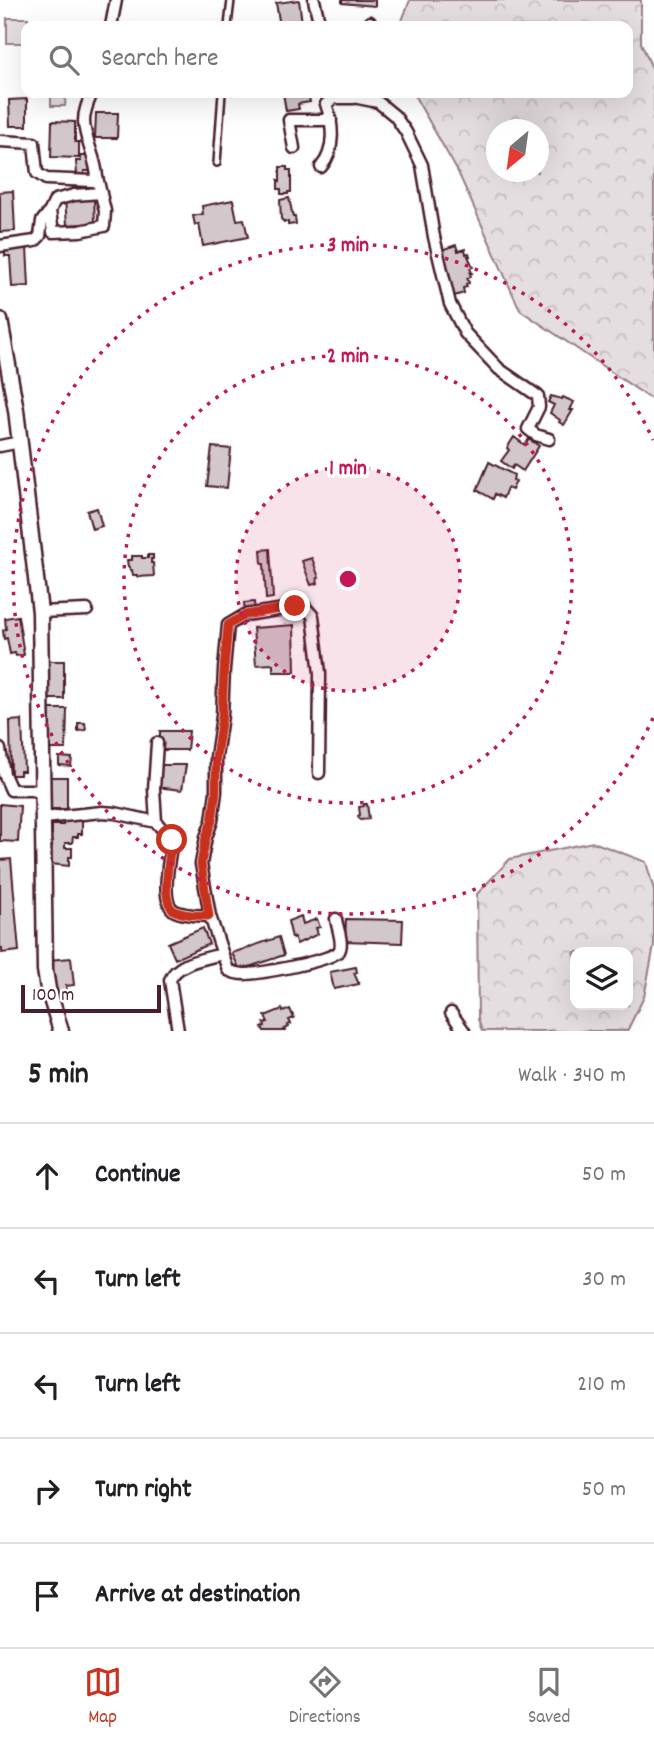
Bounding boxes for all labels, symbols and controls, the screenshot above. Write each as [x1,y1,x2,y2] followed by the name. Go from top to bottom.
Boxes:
[21,21,633,98] search box
[45,41,83,79] icon: search
[101,41,219,78] text: Search here
[486,119,549,182] north arrow
[327,232,369,262] text: 3 min
[327,343,369,373] text: 2 min
[329,455,367,485] text: 1 min
[336,567,360,591] centre of rings
[279,590,310,621] route end
[156,824,187,855] route start
[570,947,633,1010] map controls
[570,947,633,1010] button: layers
[21,982,161,1014] scale bar
[32,983,74,1010] text: 100 m
[28,1055,89,1098] text: 5 min
[518,1060,626,1093] text: Walk · 340 m
[28,1157,66,1195] icon: ahead
[95,1157,180,1194] text: Continue
[582,1159,626,1192] text: 50 m
[28,1262,66,1300] icon: left
[95,1262,181,1299] text: Turn left
[582,1264,626,1297] text: 30 m
[28,1367,66,1405] icon: left
[95,1367,181,1404] text: Turn left
[577,1369,626,1402] text: 210 m
[28,1472,66,1510] icon: right
[95,1472,192,1509] text: Turn right
[582,1474,626,1507] text: 50 m
[28,1577,66,1615] icon: arrive
[95,1577,300,1614] text: Arrive at destination
[84,1663,122,1732] tab: Map
[289,1663,361,1732] tab: Directions
[528,1663,570,1732] tab: Saved

